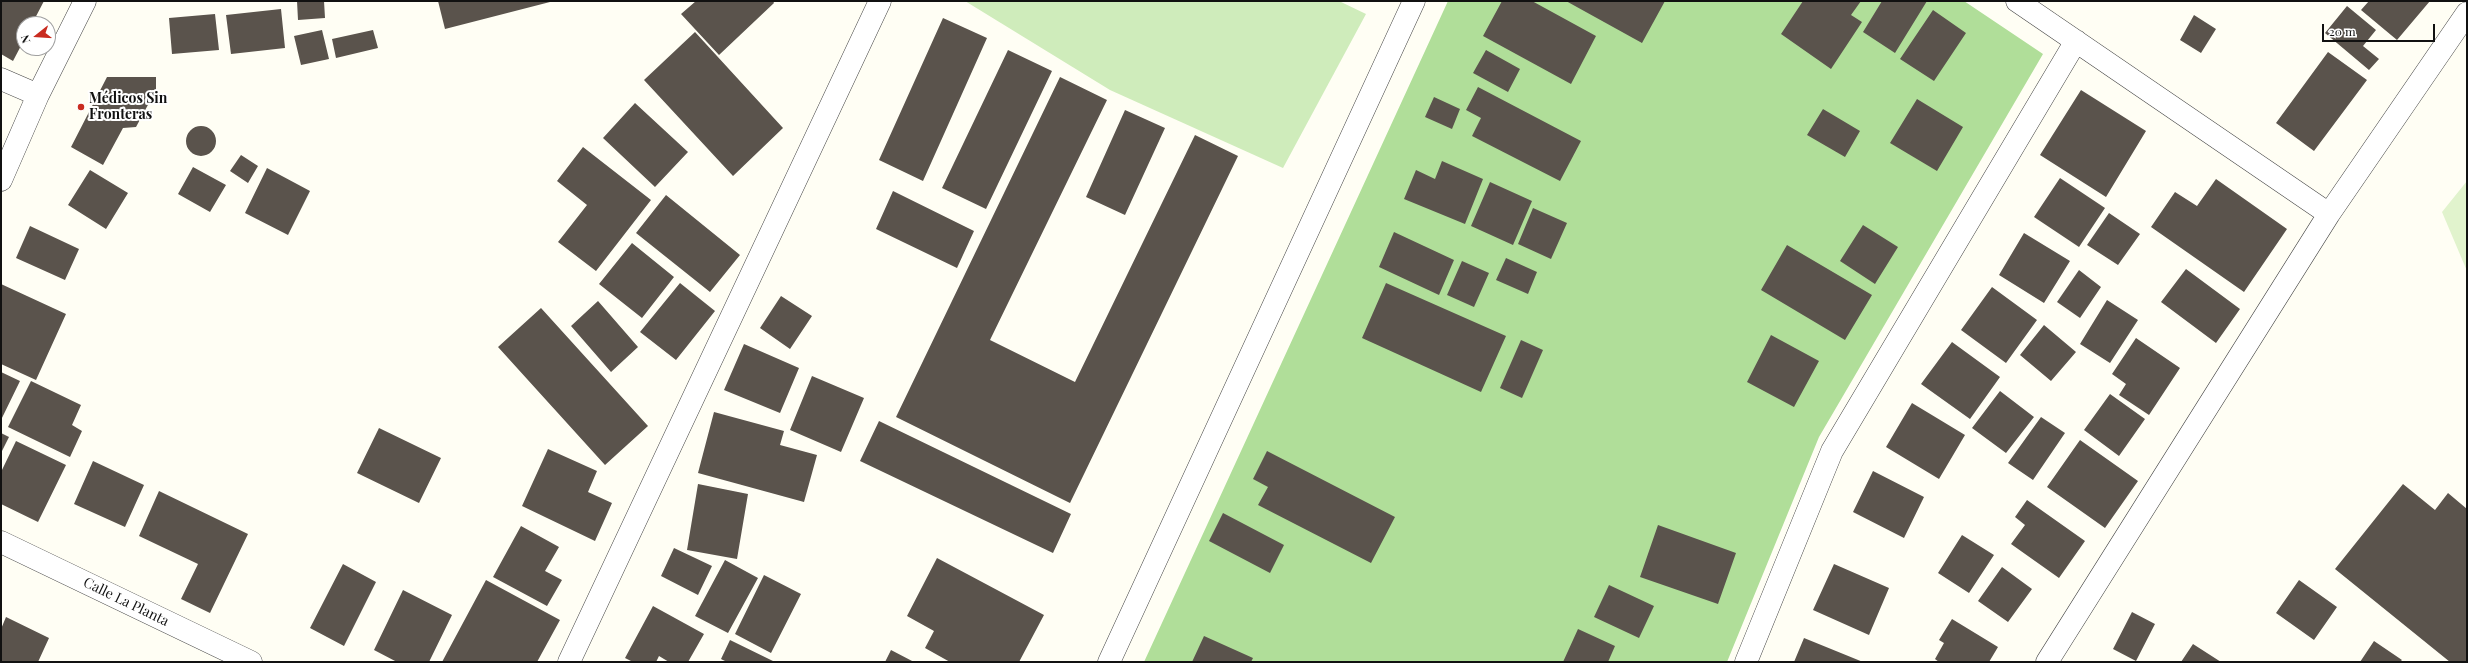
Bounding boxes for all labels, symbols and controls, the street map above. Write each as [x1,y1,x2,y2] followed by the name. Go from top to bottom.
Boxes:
[16,16,56,56] north arrow
[2324,16,2437,42] scale bar
[2329,23,2356,39] text: 20 m
[17,33,33,45] text: N
[89,91,167,124] place label: Médicos Sin Fronteras
[76,102,86,112] marker: Médicos Sin Fronteras
[80,574,172,630] street label: Calle La Planta

